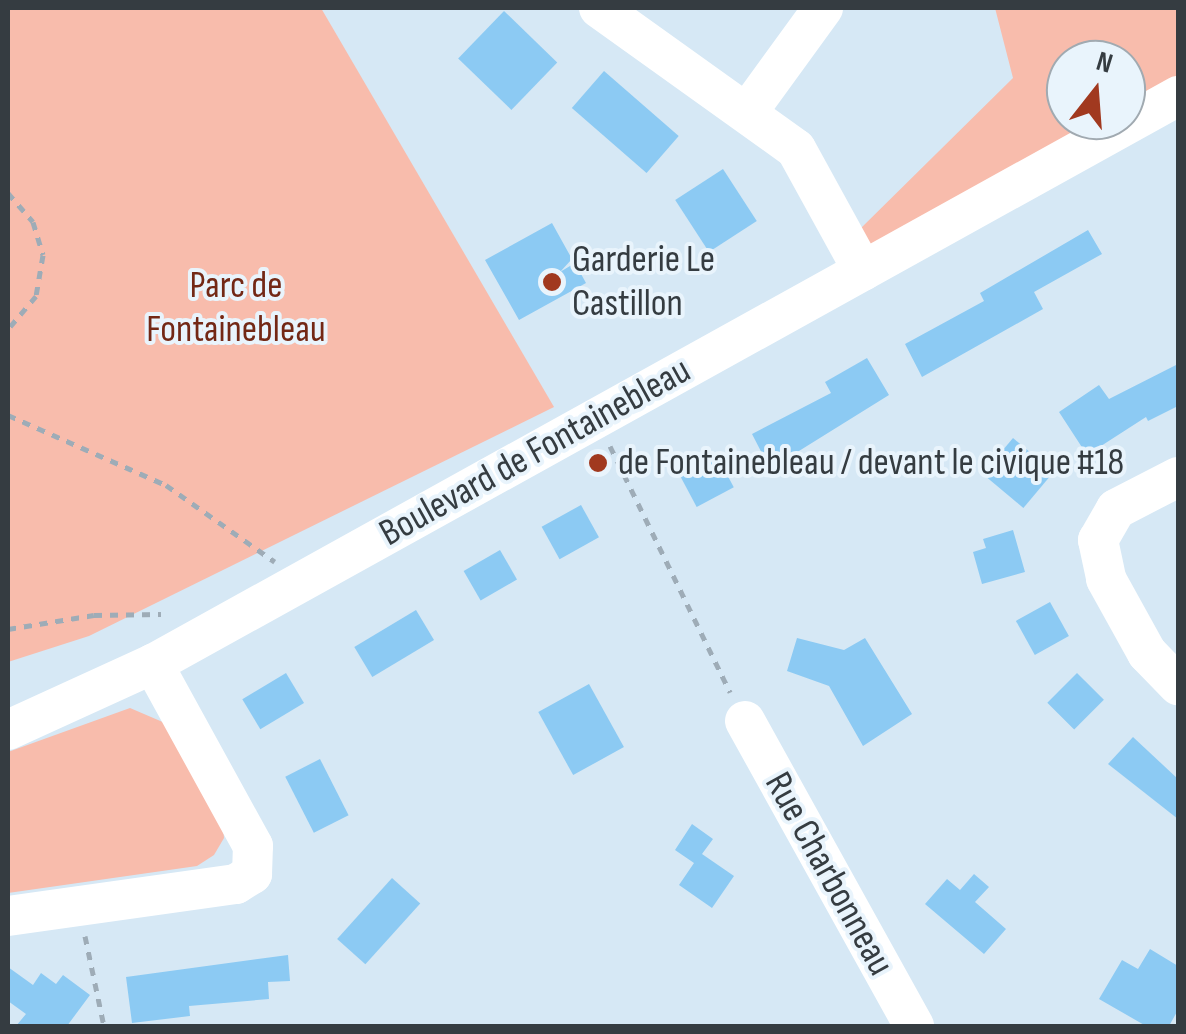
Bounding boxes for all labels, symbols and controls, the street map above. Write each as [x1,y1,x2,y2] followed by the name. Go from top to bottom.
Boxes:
[1046,40,1146,140] north arrow
[1092,45,1116,81] text: N
[572,237,715,326] place label: Garderie Le Castillon
[146,263,326,352] park label: Parc de Fontainebleau
[541,271,563,293] marker: Garderie Le Castillon
[372,348,698,556] street label: Boulevard de Fontainebleau
[618,440,1124,486] place label: de Fontainebleau / devant le civique #18
[587,452,609,474] marker: de Fontainebleau / devant le civique #18
[755,765,903,983] street label: Rue Charbonneau

